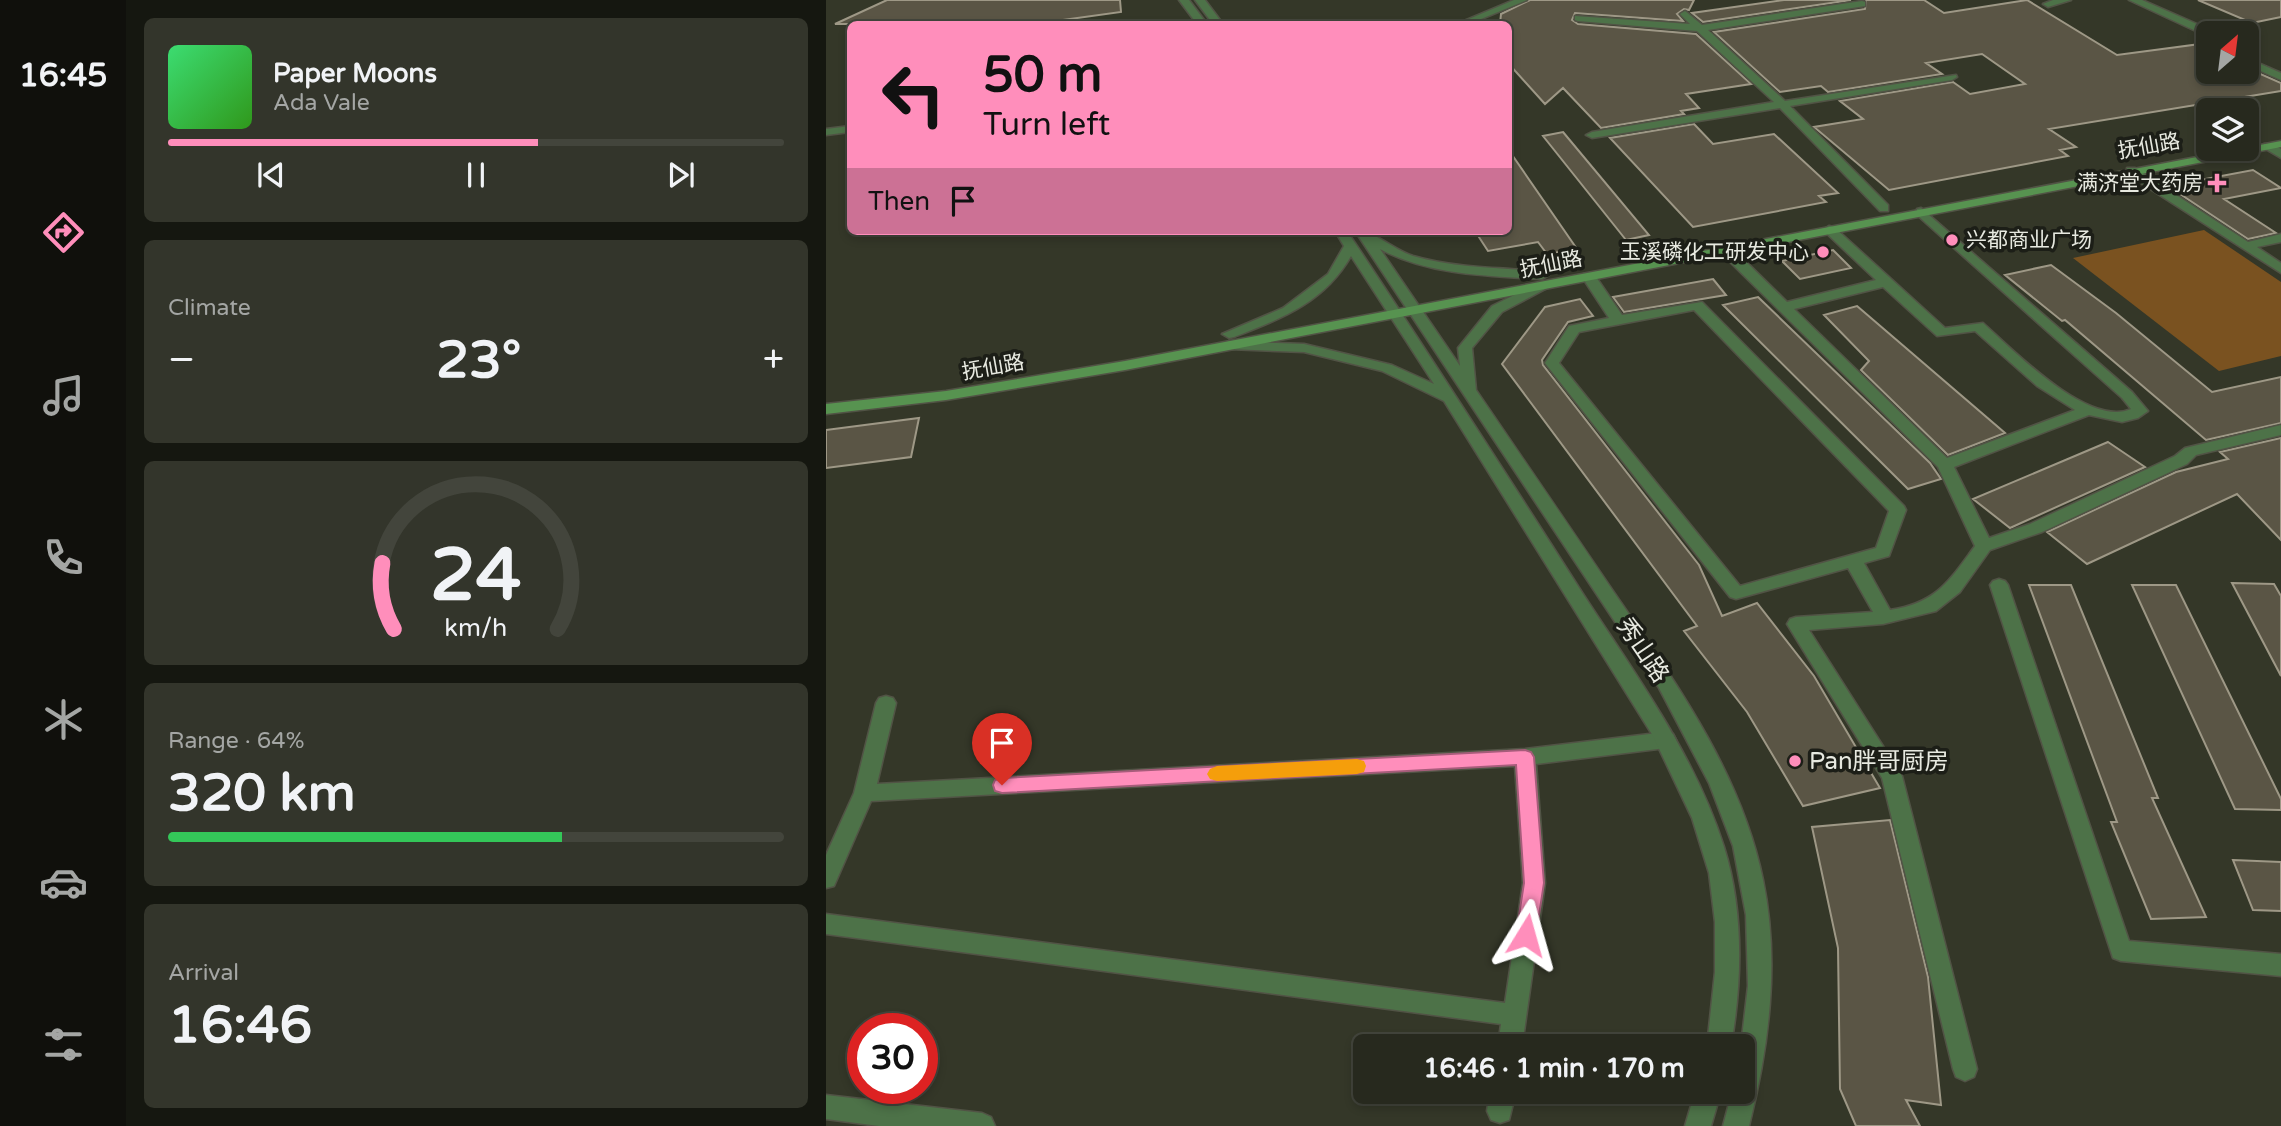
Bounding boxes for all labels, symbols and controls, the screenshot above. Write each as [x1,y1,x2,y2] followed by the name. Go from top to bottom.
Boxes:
[2196,21,2259,84] north arrow
[2196,21,2259,161] map controls
[983,46,1102,105] text: 50 m
[868,49,959,140] icon: left
[19,57,107,95] text: 16:45
[273,58,437,89] text: Paper Moons
[273,89,370,117] text: Ada Vale
[2196,98,2259,161] button: layers
[983,106,1110,144] text: Turn left
[2116,129,2182,164] street label: 抚仙路
[252,156,290,194] icon: previous
[457,156,495,194] icon: pause
[662,156,700,194] icon: next
[2077,171,2203,196] place label: 满济堂大药房
[2209,175,2225,191] marker: 满济堂大药房
[944,182,982,220] icon: arrive
[868,186,930,217] text: Then
[39,208,88,257] icon: directions
[1966,228,2092,253] place label: 兴都商业广场
[1944,232,1960,248] marker: 兴都商业广场
[1620,240,1809,265] place label: 玉溪磷化工研发中心
[1815,244,1831,260] marker: 玉溪磷化工研发中心
[1518,246,1584,283] street label: 抚仙路
[168,294,251,322] text: Climate
[436,329,521,392] text: 23°
[168,337,195,383] text: −
[763,337,784,383] text: +
[960,350,1026,385] street label: 抚仙路
[39,371,88,420] icon: music
[430,532,522,620] text: 24
[39,533,88,582] icon: phone
[1610,612,1675,688] street label: 秀山路
[445,613,507,643] text: km/h
[39,695,88,744] icon: climate
[972,713,1032,785] pin
[983,724,1021,762] icon: arrive
[168,727,304,755] text: Range · 64%
[1809,747,1949,776] place label: Pan胖哥厨房
[1787,753,1803,769] marker: Pan胖哥厨房
[168,762,356,825] text: 320 km
[39,858,88,907] icon: car
[1489,898,1563,972] position arrow
[168,959,239,987] text: Arrival
[168,994,312,1057] text: 16:46
[847,1013,938,1104] speed limit sign: 30
[39,1020,88,1069] icon: filters
[1423,1053,1685,1084] text: 16:46 · 1 min · 170 m

